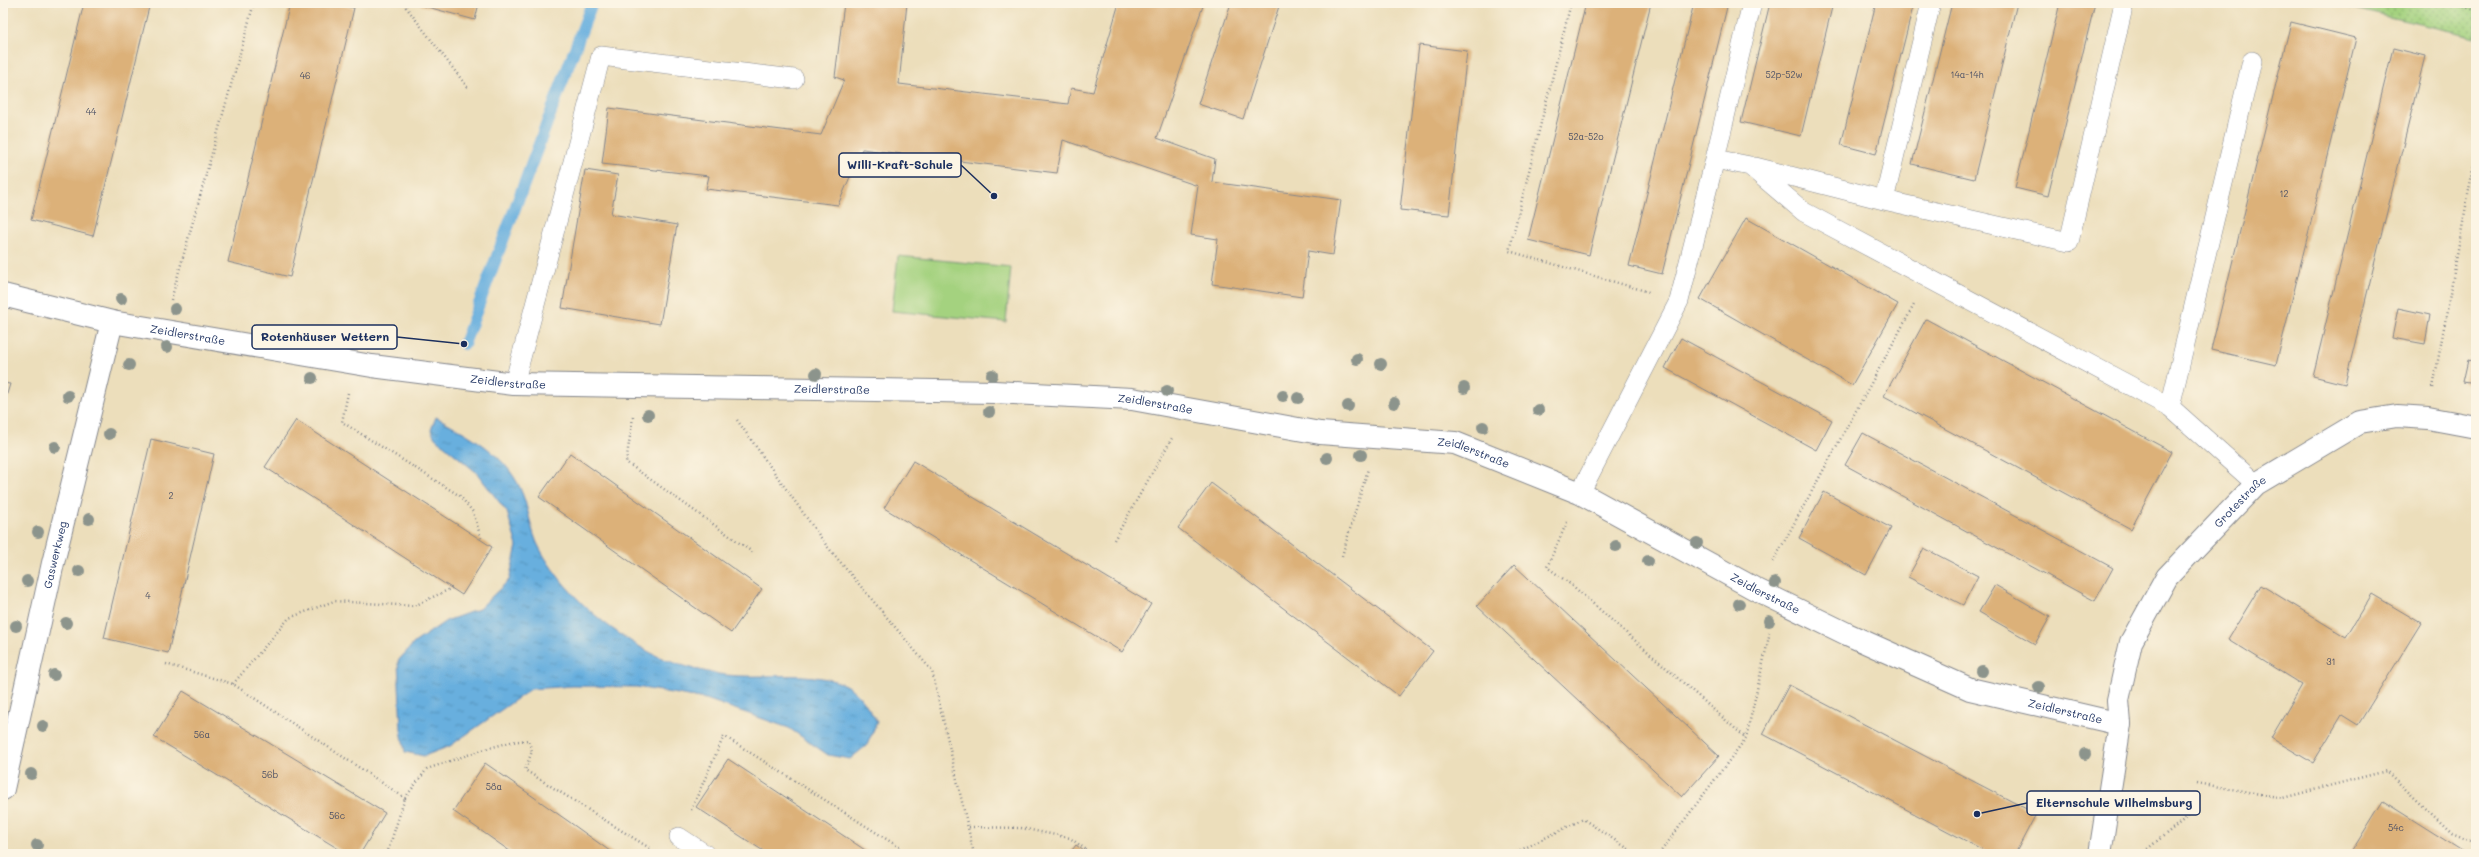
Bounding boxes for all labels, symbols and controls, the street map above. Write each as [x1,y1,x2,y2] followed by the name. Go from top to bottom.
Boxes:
[1766,69,1802,80] house number: 52p-52w
[1950,69,1984,80] house number: 14a-14h
[300,70,310,81] house number: 46
[86,106,97,117] house number: 44
[1568,131,1604,142] house number: 52a-52o
[839,153,961,177] callout: Willi-Kraft-Schule
[847,156,953,172] text: Willi-Kraft-Schule
[2279,188,2289,199] house number: 12
[149,321,227,348] street label: Zeidlerstraße
[252,325,397,349] callout: Rotenhäuser Wettern
[261,328,389,344] text: Rotenhäuser Wettern
[469,371,546,392] street label: Zeidlerstraße
[794,381,870,397] street label: Zeidlerstraße
[1117,390,1194,417] street label: Zeidlerstraße
[1437,434,1512,471] street label: Zeidlerstraße
[2210,472,2269,531] street label: Grotestraße
[168,490,174,501] house number: 2
[40,519,70,590] street label: Gaswerkweg
[1728,569,1803,617] street label: Zeidlerstraße
[145,590,151,601] house number: 4
[2326,656,2336,667] house number: 31
[2027,695,2104,727] street label: Zeidlerstraße
[194,729,211,740] house number: 56a
[262,769,278,780] house number: 56b
[486,781,503,792] house number: 58a
[2027,791,2200,815] callout: Elternschule Wilhelmsburg
[2036,794,2192,810] text: Elternschule Wilhelmsburg
[329,810,345,821] house number: 56c
[2388,822,2404,833] house number: 54c

